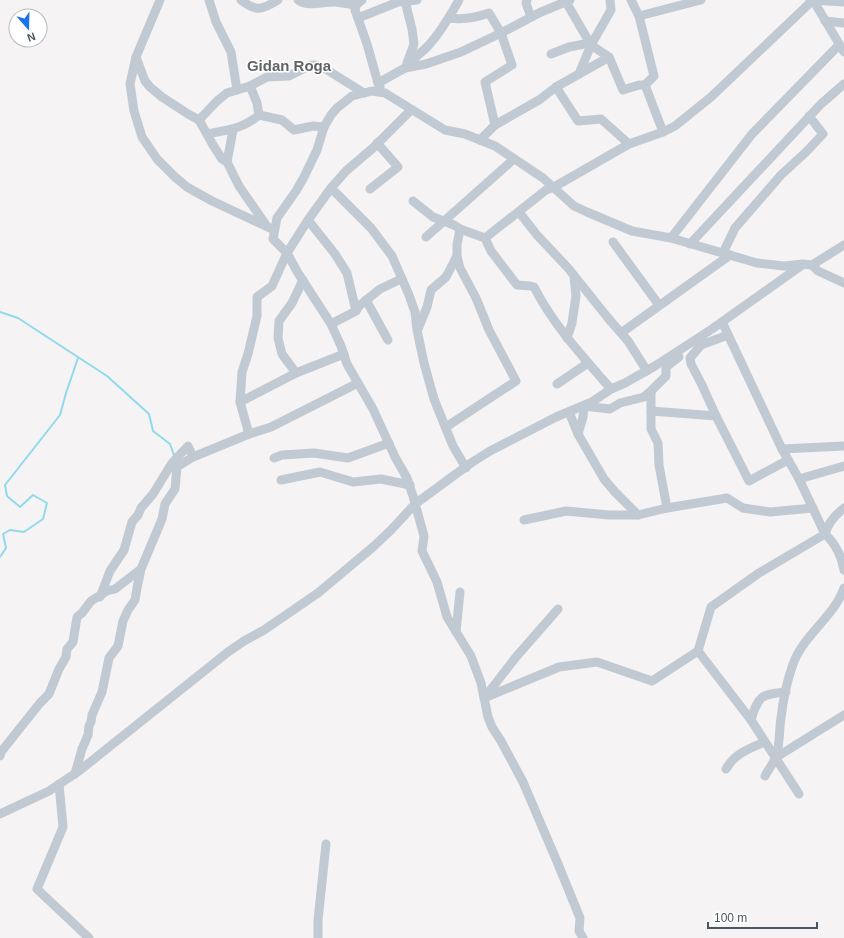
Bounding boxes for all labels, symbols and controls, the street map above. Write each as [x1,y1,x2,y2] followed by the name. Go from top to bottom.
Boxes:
[8,8,48,48] north arrow
[26,30,37,44] text: N
[247,57,332,74] district label: Gidan Roga
[708,904,817,930] scale bar
[714,911,747,925] text: 100 m

